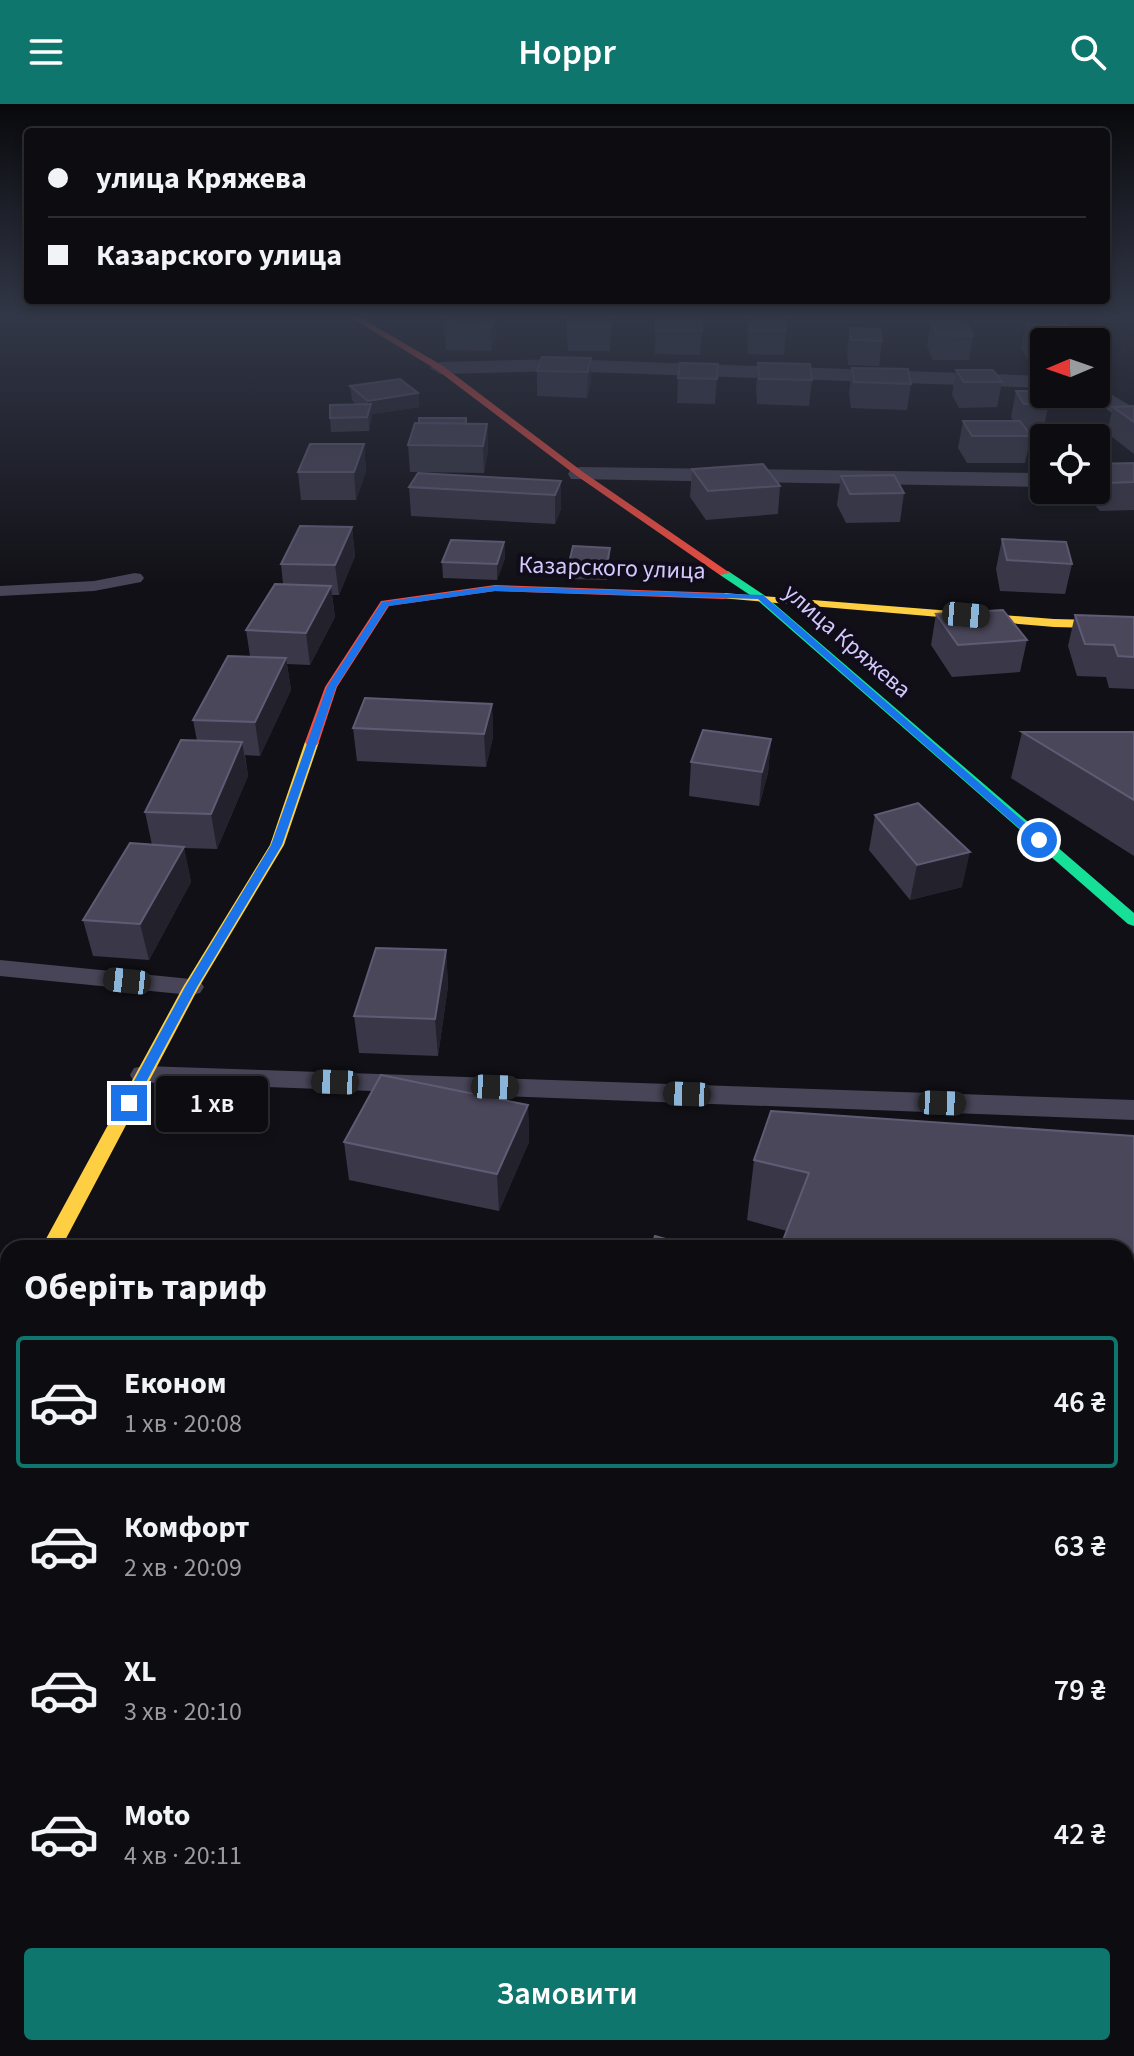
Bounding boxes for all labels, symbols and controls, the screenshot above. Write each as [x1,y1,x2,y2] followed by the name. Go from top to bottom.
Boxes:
[518,27,616,78] text: Hoppr
[24,30,68,74] icon: menu
[1066,30,1110,74] icon: search
[96,157,307,200] text: улица Кряжева
[96,234,342,277] text: Казарского улица
[1030,328,1110,408] north arrow
[1030,328,1110,504] map controls
[1030,424,1110,504] button: locate
[518,547,706,589] street label: Казарского улица
[775,575,919,707] street label: улица Кряжева
[941,601,991,629] car
[1021,822,1057,858] route start
[102,967,152,995] car
[311,1069,359,1095] car
[471,1074,519,1100] car
[157,1075,269,1131] callout: 1 хв
[663,1081,711,1107] car
[111,1085,147,1121] route end
[190,1085,234,1122] text: 1 хв
[918,1090,966,1116] car
[24,1262,267,1313] text: Оберіть тариф
[124,1362,227,1405] text: Економ
[28,1366,100,1438] icon: car
[1054,1381,1106,1424] text: 46 ₴
[124,1405,242,1442] text: 1 хв · 20:08
[124,1506,250,1549] text: Комфорт
[28,1510,100,1582] icon: car
[1054,1525,1106,1568] text: 63 ₴
[124,1549,242,1586] text: 2 хв · 20:09
[124,1650,157,1693] text: XL
[28,1654,100,1726] icon: car
[1054,1669,1106,1712] text: 79 ₴
[124,1693,242,1730] text: 3 хв · 20:10
[124,1794,190,1837] text: Moto
[28,1798,100,1870] icon: car
[1054,1813,1106,1856] text: 42 ₴
[124,1837,242,1874] text: 4 хв · 20:11
[24,1948,1110,2040] button: Замовити

